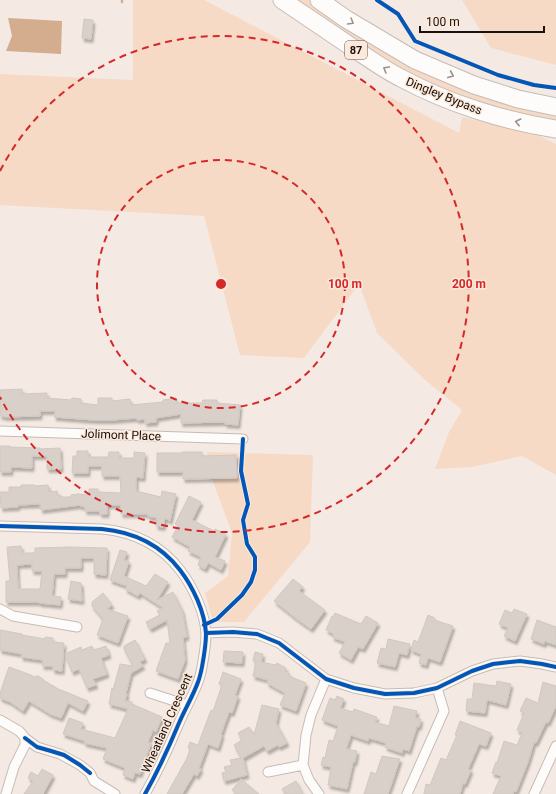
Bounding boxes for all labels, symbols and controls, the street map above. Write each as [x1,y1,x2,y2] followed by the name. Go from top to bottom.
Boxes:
[420,8,544,34] scale bar
[426,15,460,29] text: 100 m
[347,17,354,25] one-way arrow
[345,41,367,59] road number: 87
[383,67,390,74] one-way arrow
[447,71,454,79] one-way arrow
[404,74,484,118] street label: Dingley Bypass
[515,118,521,126] one-way arrow
[214,277,228,291] centre of rings
[328,277,362,291] text: 100 m
[452,277,486,291] text: 200 m
[81,427,161,443] street label: Jolimont Place
[139,671,195,775] street label: Wheatland Crescent

